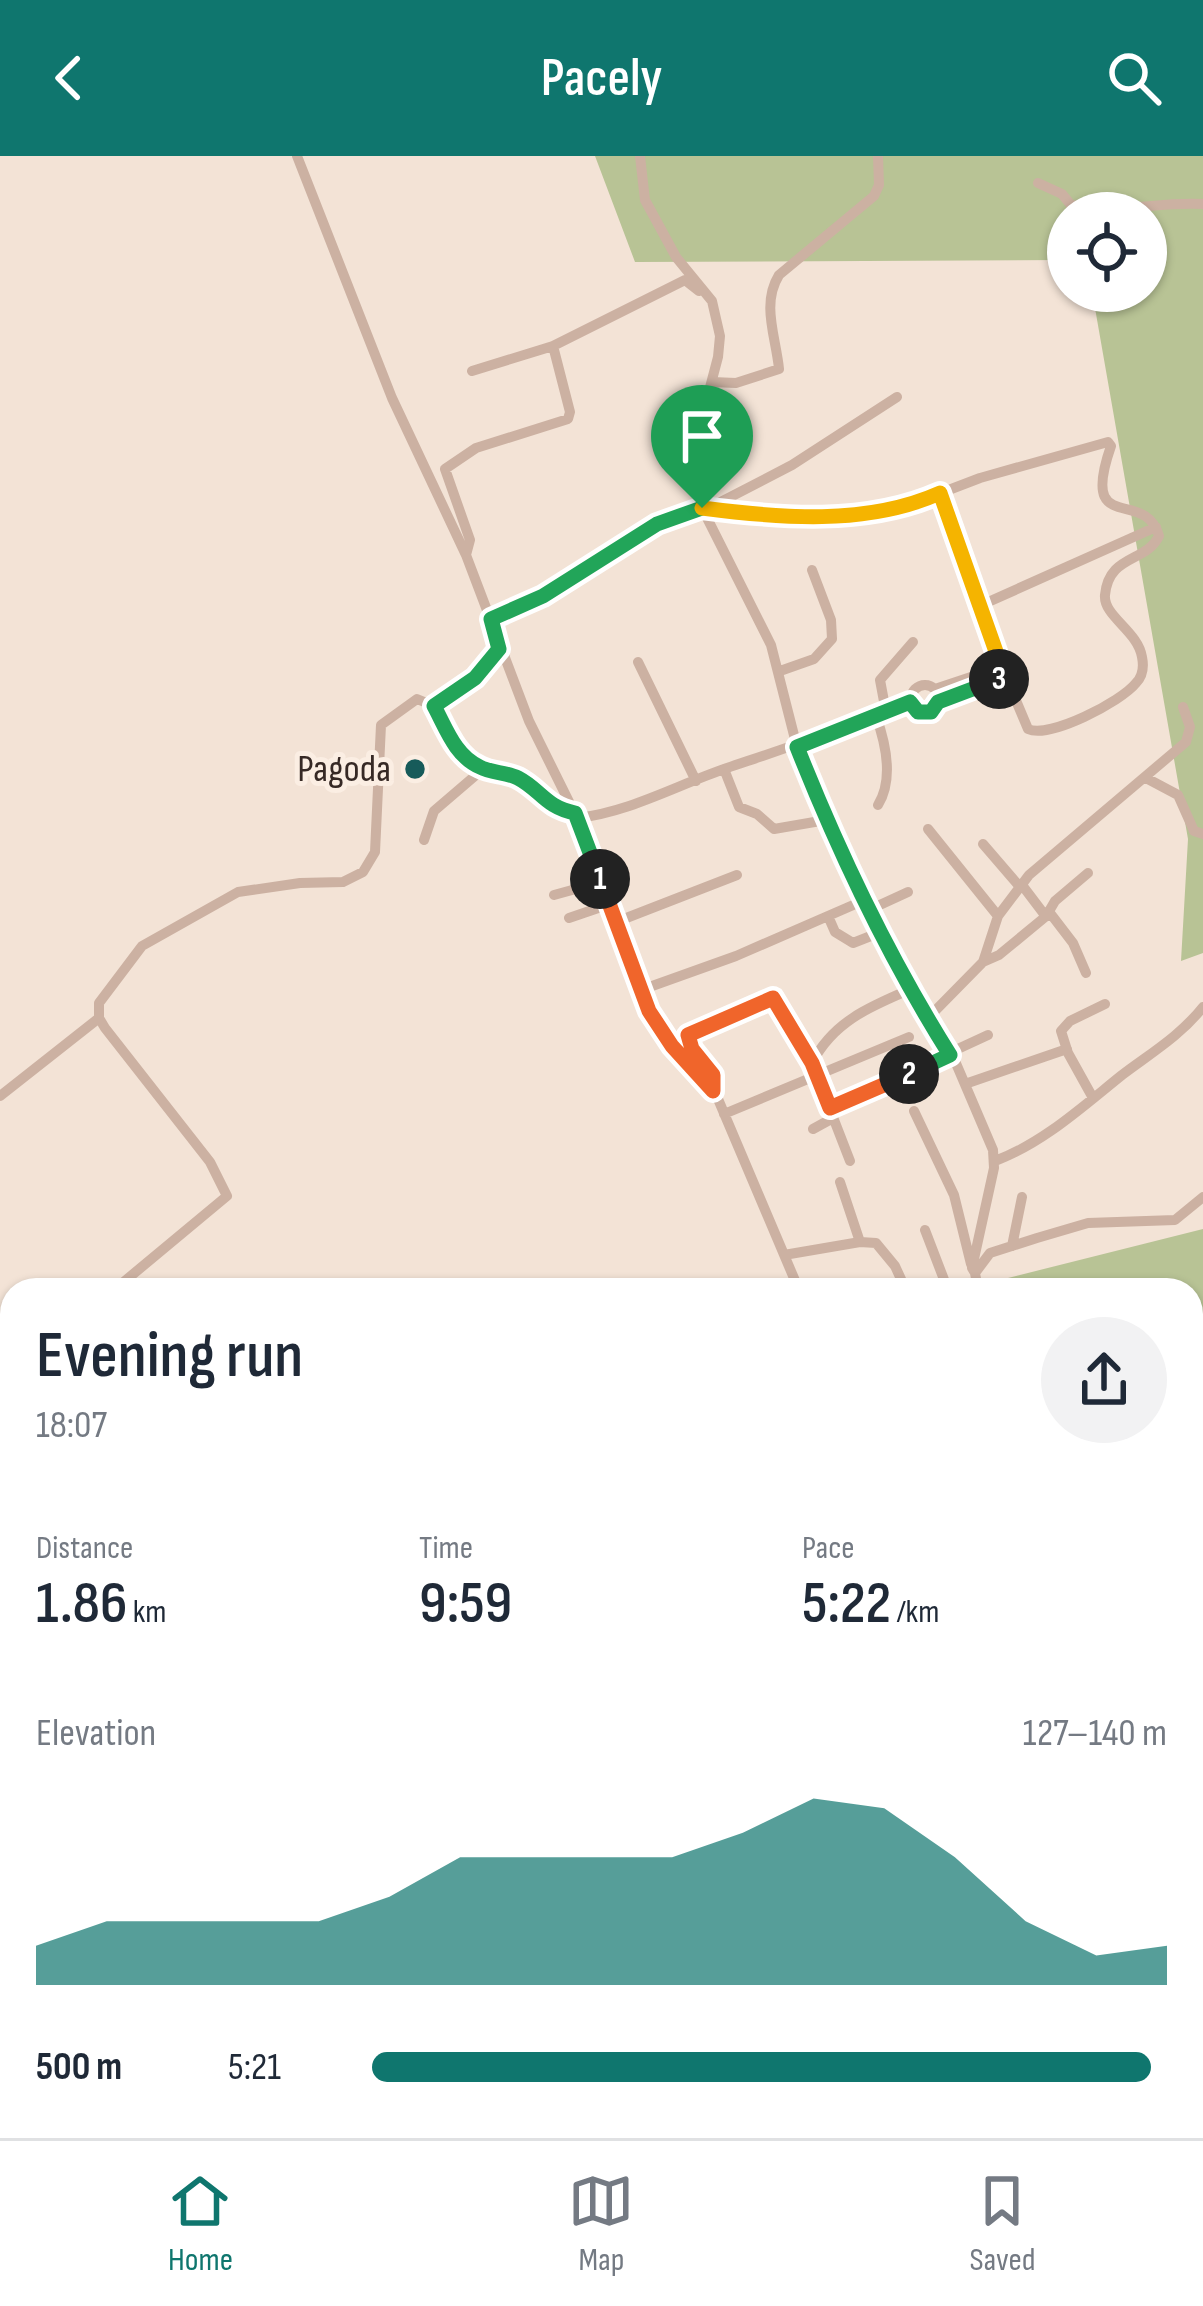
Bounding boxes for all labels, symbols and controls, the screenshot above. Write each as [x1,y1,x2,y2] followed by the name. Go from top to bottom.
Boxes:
[36,45,102,111] icon: back
[1101,45,1167,111] icon: search
[541,46,662,111] text: Pacely
[1047,192,1167,312] map controls
[1047,192,1167,312] button: locate
[651,385,753,508] pin
[669,403,735,469] icon: arrive
[969,649,1029,709] pin: 3
[992,659,1006,699] text: 3
[297,746,391,793] place label: Pagoda
[402,756,428,782] marker: Pagoda
[570,849,630,909] pin: 1
[594,859,606,899] text: 1
[879,1044,939,1104] pin: 2
[902,1054,916,1094] text: 2
[36,1317,303,1396] text: Evening run
[1041,1317,1167,1443] button: share
[36,1402,107,1449] text: 18:07
[36,1528,133,1568] text: Distance
[419,1528,473,1568] text: Time
[802,1528,855,1568] text: Pace
[36,1568,127,1640] text: 1.86
[419,1568,512,1640] text: 9:59
[802,1568,891,1640] text: 5:22
[127,1592,166,1632] text: km
[891,1592,939,1632] text: /km
[36,1710,156,1757] text: Elevation
[1023,1710,1167,1757] text: 127–140 m
[36,2044,122,2091] text: 500 m
[228,2044,281,2091] text: 5:21
[167,2168,233,2280] tab: Home
[568,2168,634,2280] tab: Map
[969,2168,1036,2280] tab: Saved

